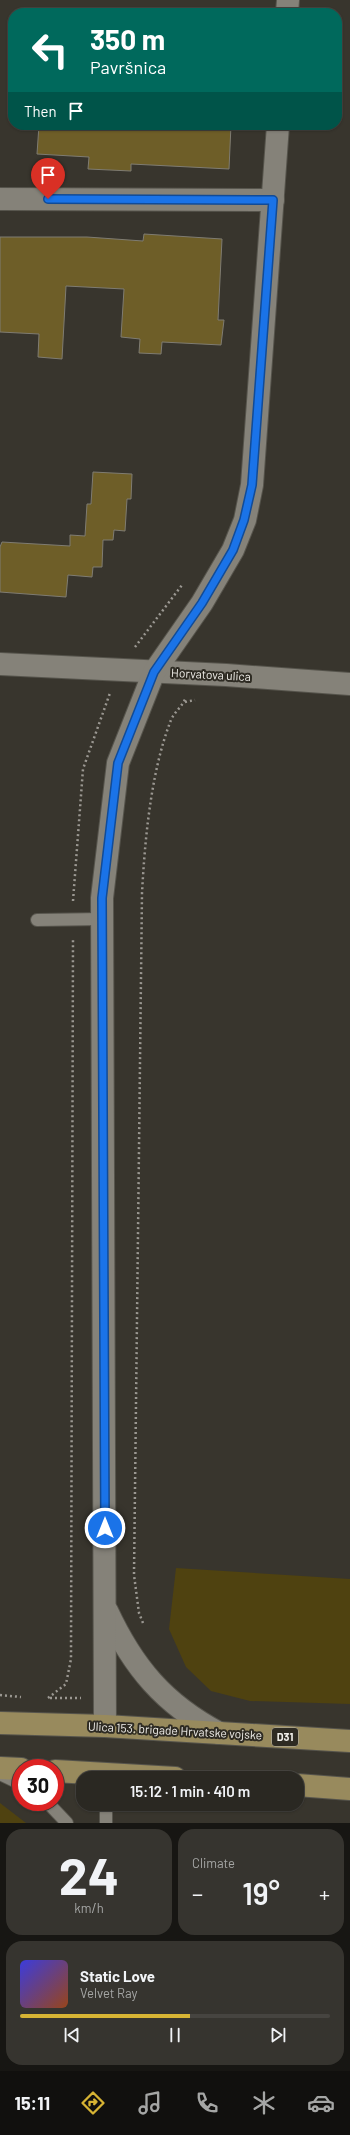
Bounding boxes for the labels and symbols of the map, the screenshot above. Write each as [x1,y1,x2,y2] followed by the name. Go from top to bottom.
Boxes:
[31,158,65,199] pin
[171,665,251,683] street label: Horvatova ulica
[84,1507,126,1549] position arrow
[88,1718,262,1742] street label: Ulica 153. brigade Hrvatske vojske
[272,1728,298,1746] road number: D31
[12,1759,64,1811] speed limit sign: 30

